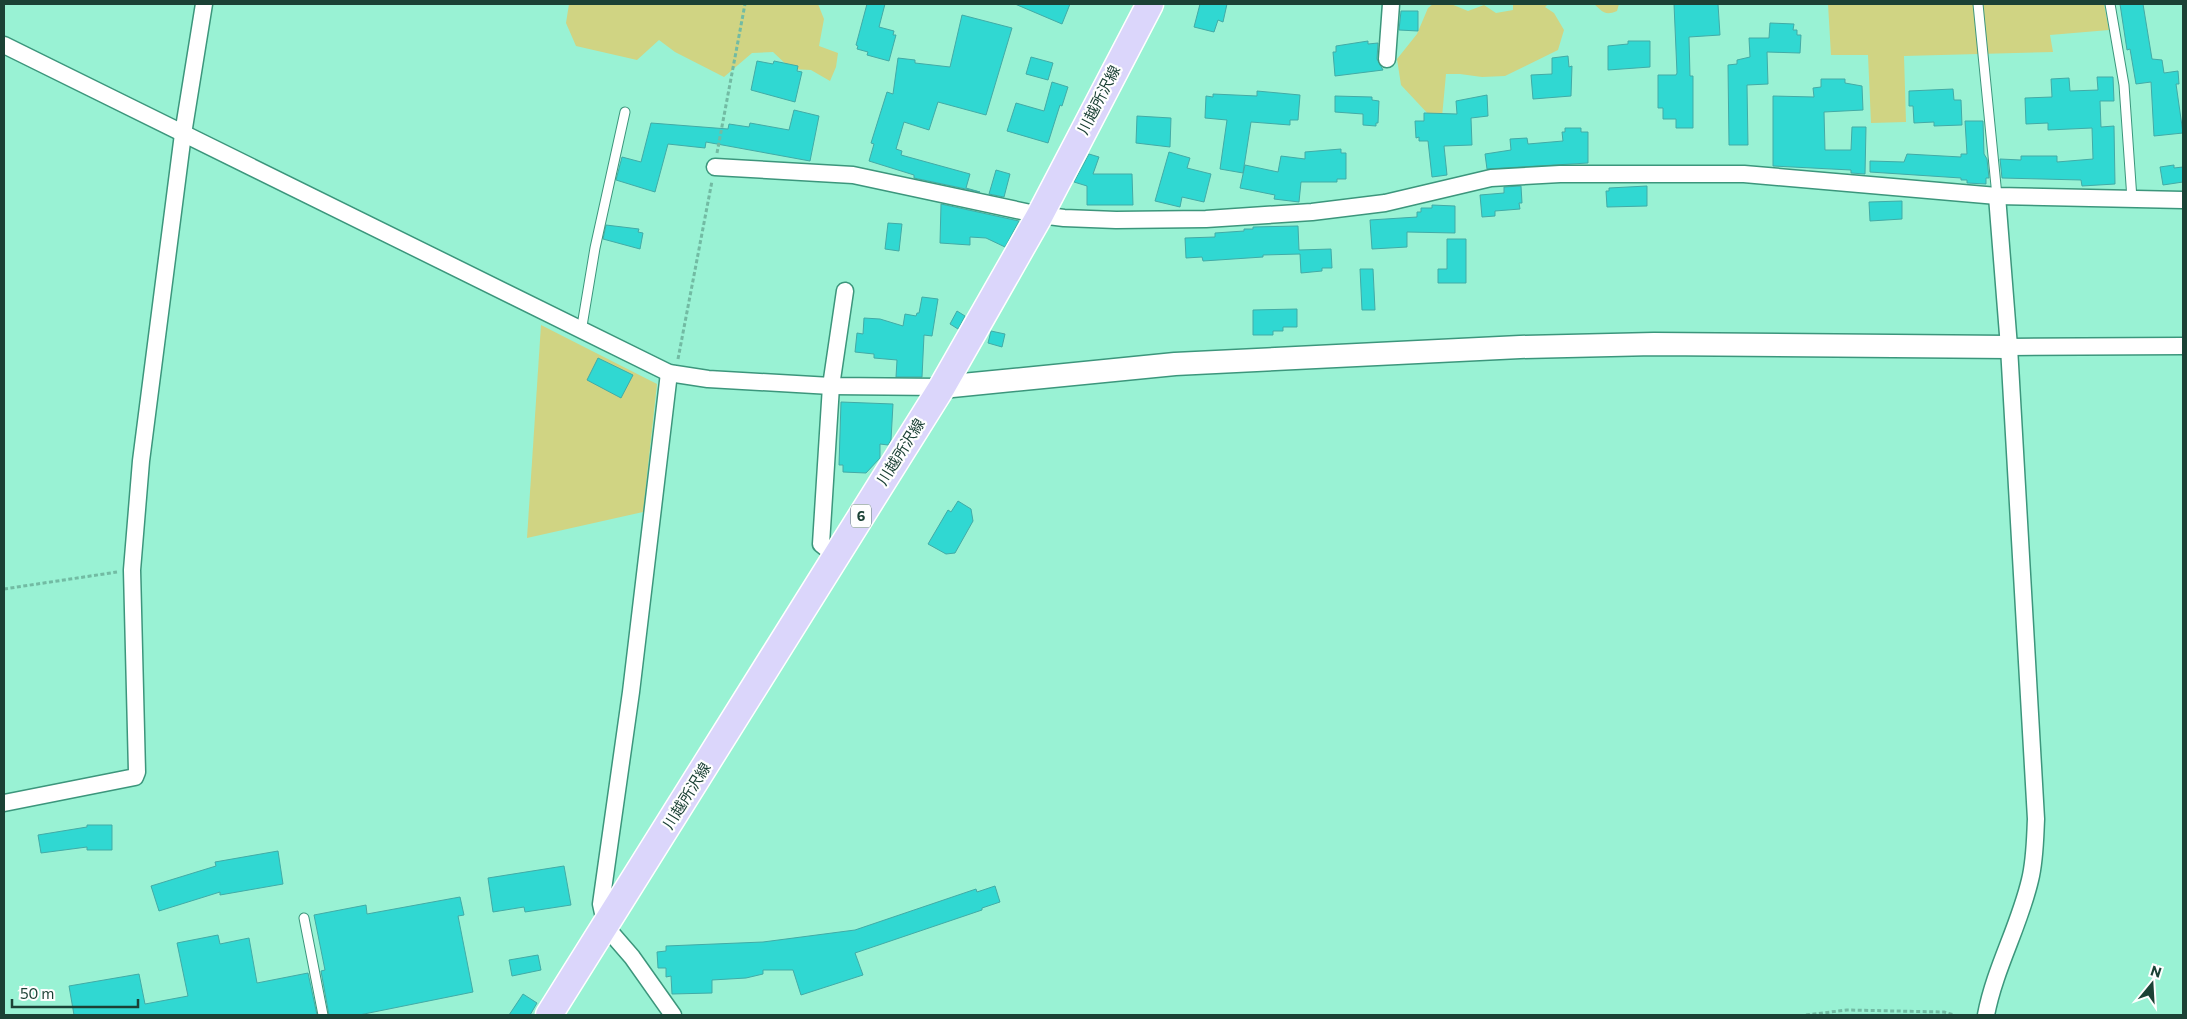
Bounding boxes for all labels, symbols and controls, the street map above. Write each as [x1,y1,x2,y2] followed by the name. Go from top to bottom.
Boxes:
[1073,62,1123,137] street label: 川越所沢線
[873,415,928,488] street label: 川越所沢線
[851,504,871,528] road number: 6
[659,759,714,832] street label: 川越所沢線
[2127,959,2177,1009] north arrow
[2149,961,2164,981] text: N
[12,976,139,1008] scale bar
[20,984,54,1002] text: 50 m

